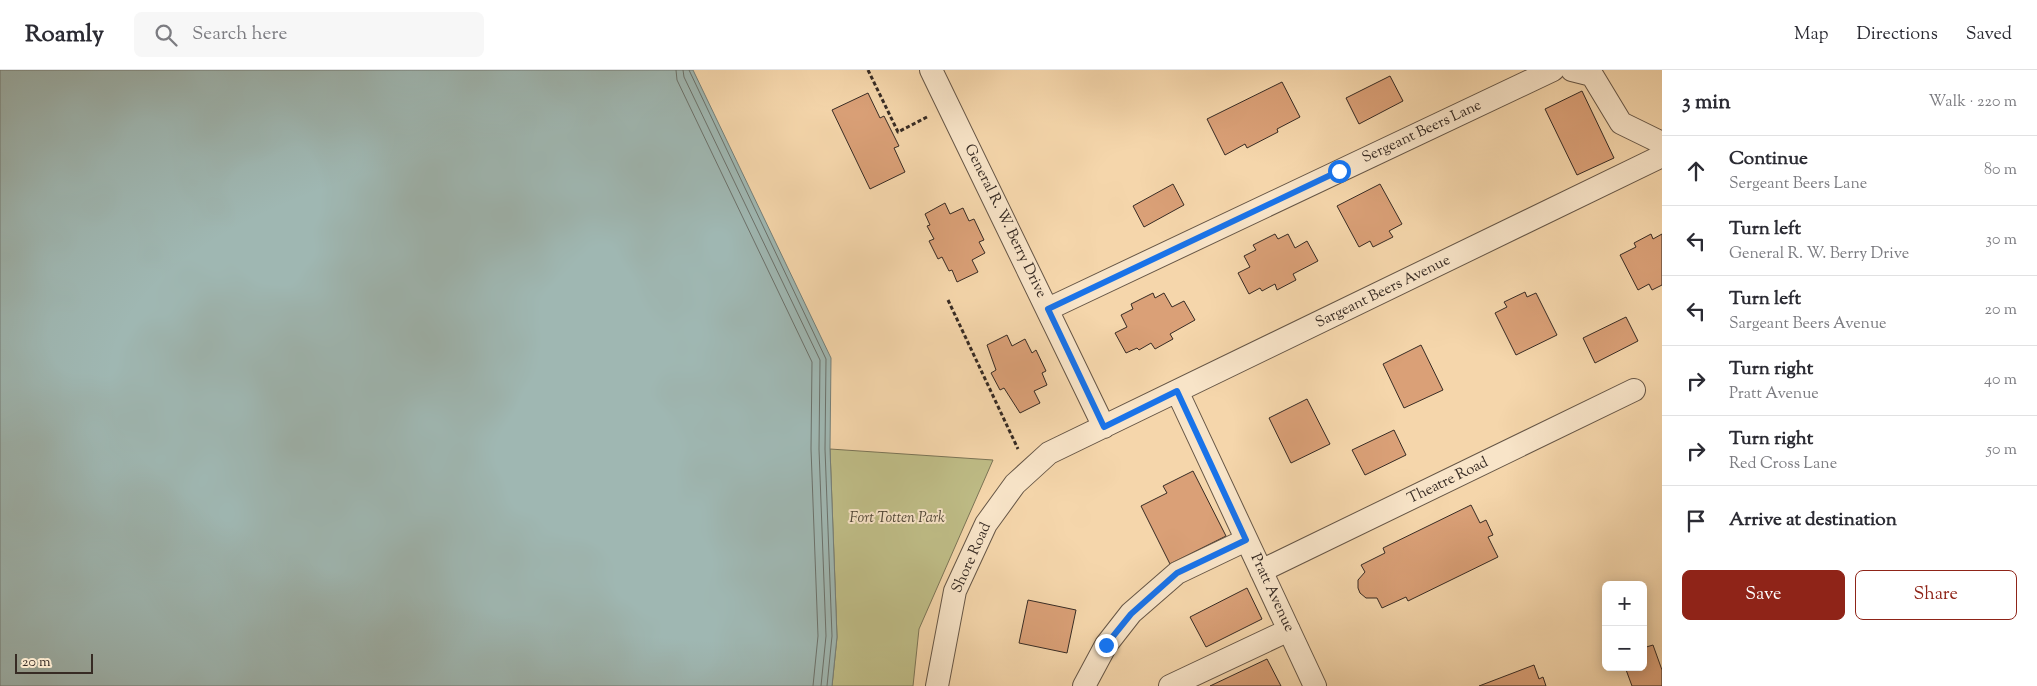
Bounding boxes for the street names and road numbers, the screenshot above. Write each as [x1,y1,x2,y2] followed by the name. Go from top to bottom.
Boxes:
[1359,95,1485,169] street label: Sergeant Beers Lane
[959,141,1051,301] street label: General R. W. Berry Drive
[1312,250,1454,334] street label: Sargeant Beers Avenue
[1404,452,1492,510] street label: Theatre Road
[947,519,997,597] street label: Shore Road
[1245,550,1299,636] street label: Pratt Avenue

